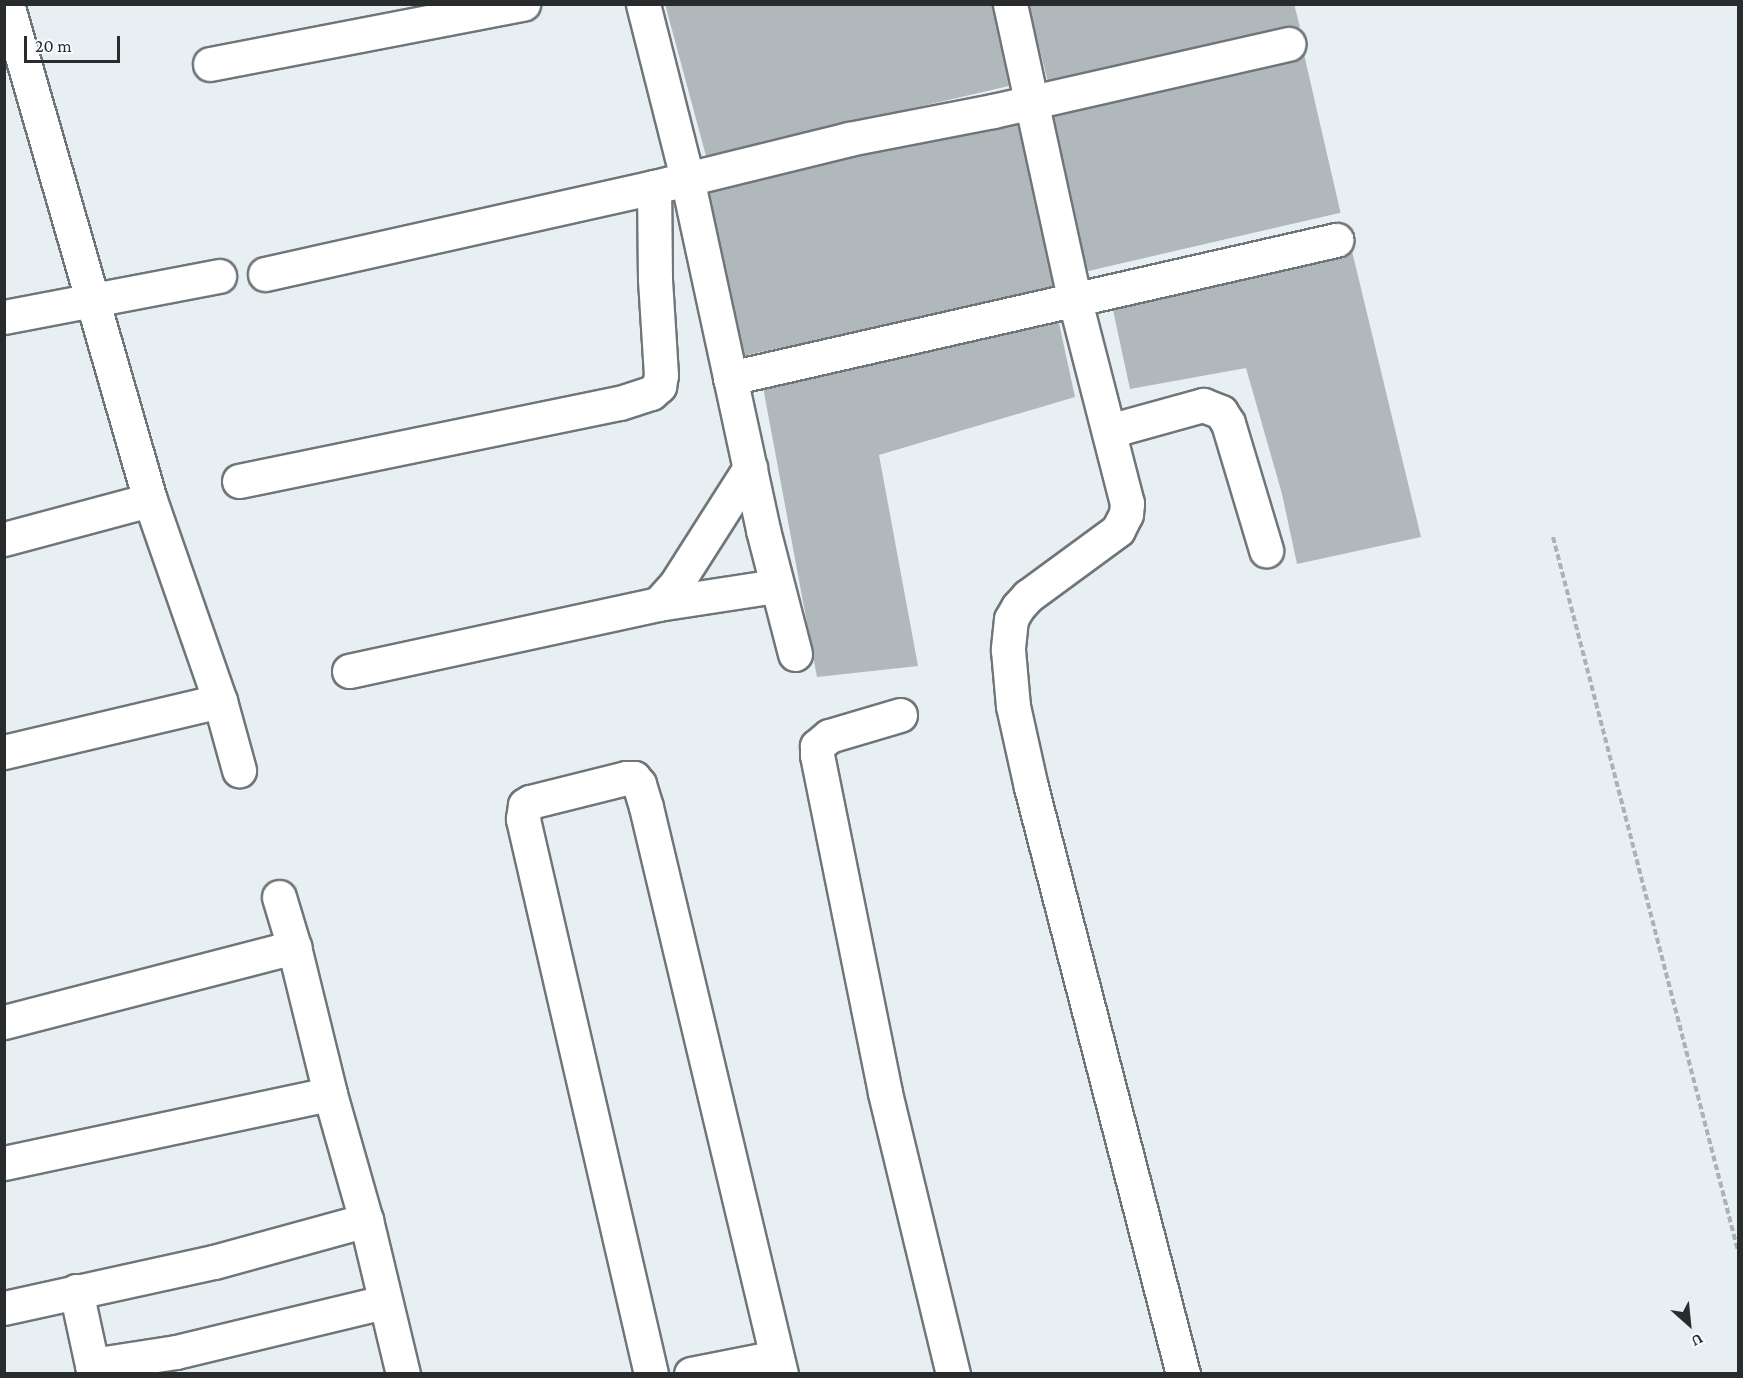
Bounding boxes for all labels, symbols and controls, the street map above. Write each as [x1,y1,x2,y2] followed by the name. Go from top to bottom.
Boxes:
[27,24,123,62] scale bar
[35,36,72,56] text: 20 m
[1659,1294,1719,1354] north arrow
[1689,1330,1706,1351] text: U

